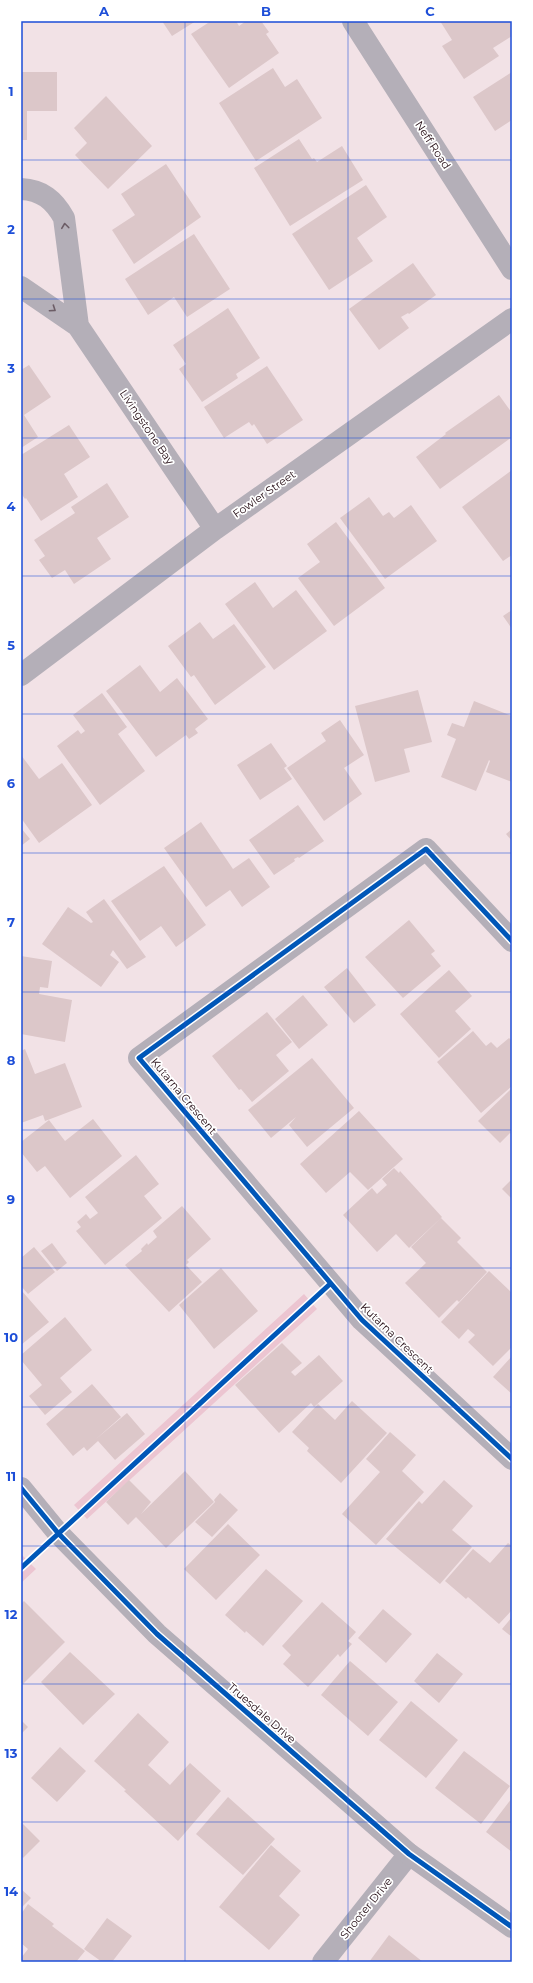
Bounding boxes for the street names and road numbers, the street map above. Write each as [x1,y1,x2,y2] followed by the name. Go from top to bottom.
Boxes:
[412,118,454,172] street label: Neff Road
[117,387,177,467] street label: Livingstone Bay
[230,467,298,521] street label: Fowler Street
[148,1055,220,1138] street label: Kutarna Crescent
[358,1300,437,1377] street label: Kutarna Crescent
[225,1680,299,1746] street label: Truesdale Drive
[337,1874,395,1942] street label: Shooter Drive

